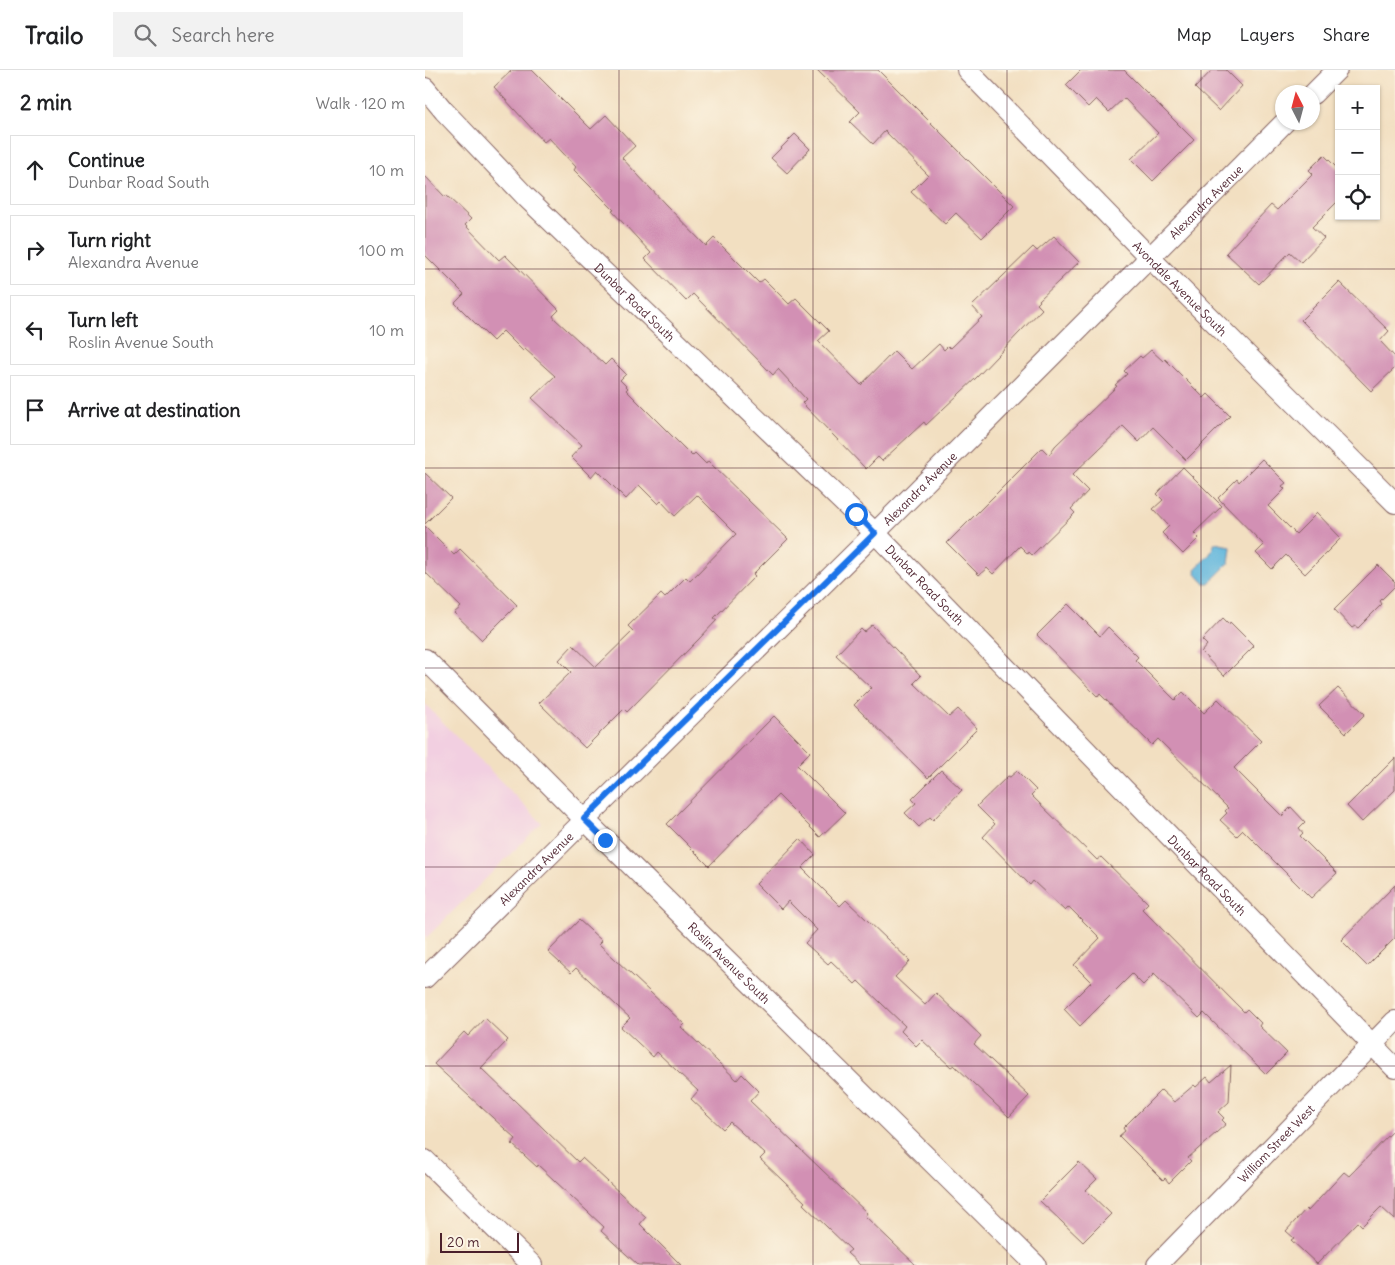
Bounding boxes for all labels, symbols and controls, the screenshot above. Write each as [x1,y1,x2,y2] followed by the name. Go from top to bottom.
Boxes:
[113,12,463,57] search box
[25,20,83,50] text: Trailo
[131,21,159,49] icon: search
[171,23,274,47] text: Search here
[1176,23,1211,46] text: Map
[1239,23,1295,46] text: Layers
[1323,23,1370,46] text: Share
[1275,85,1320,130] north arrow
[1335,85,1380,220] map controls
[1335,85,1380,130] button: +
[20,89,72,116] text: 2 min
[315,93,405,113] text: Walk · 120 m
[1335,130,1380,175] button: −
[68,148,145,172] text: Continue
[21,156,49,184] icon: ahead
[369,160,404,180] text: 10 m
[1166,162,1246,242] street label: Alexandra Avenue
[68,172,209,192] text: Dunbar Road South
[1335,175,1380,220] button: locate
[68,228,151,252] text: Turn right
[21,236,49,264] icon: right
[1130,238,1231,339] street label: Avondale Avenue South
[359,240,404,260] text: 100 m
[68,252,199,272] text: Alexandra Avenue
[592,260,679,344] street label: Dunbar Road South
[68,308,138,332] text: Turn left
[21,316,49,344] icon: left
[369,320,404,340] text: 10 m
[68,332,214,352] text: Roslin Avenue South
[21,396,49,424] icon: arrive
[68,398,241,422] text: Arrive at destination
[880,448,960,528] street label: Alexandra Avenue
[845,503,868,526] route start
[883,541,968,628] street label: Dunbar Road South
[496,828,576,908] street label: Alexandra Avenue
[594,829,617,852] route end
[1165,832,1250,918] street label: Dunbar Road South
[685,919,774,1006] street label: Roslin Avenue South
[1234,1101,1317,1186] street label: William Street West
[440,1230,519,1253] scale bar
[447,1233,480,1251] text: 20 m

